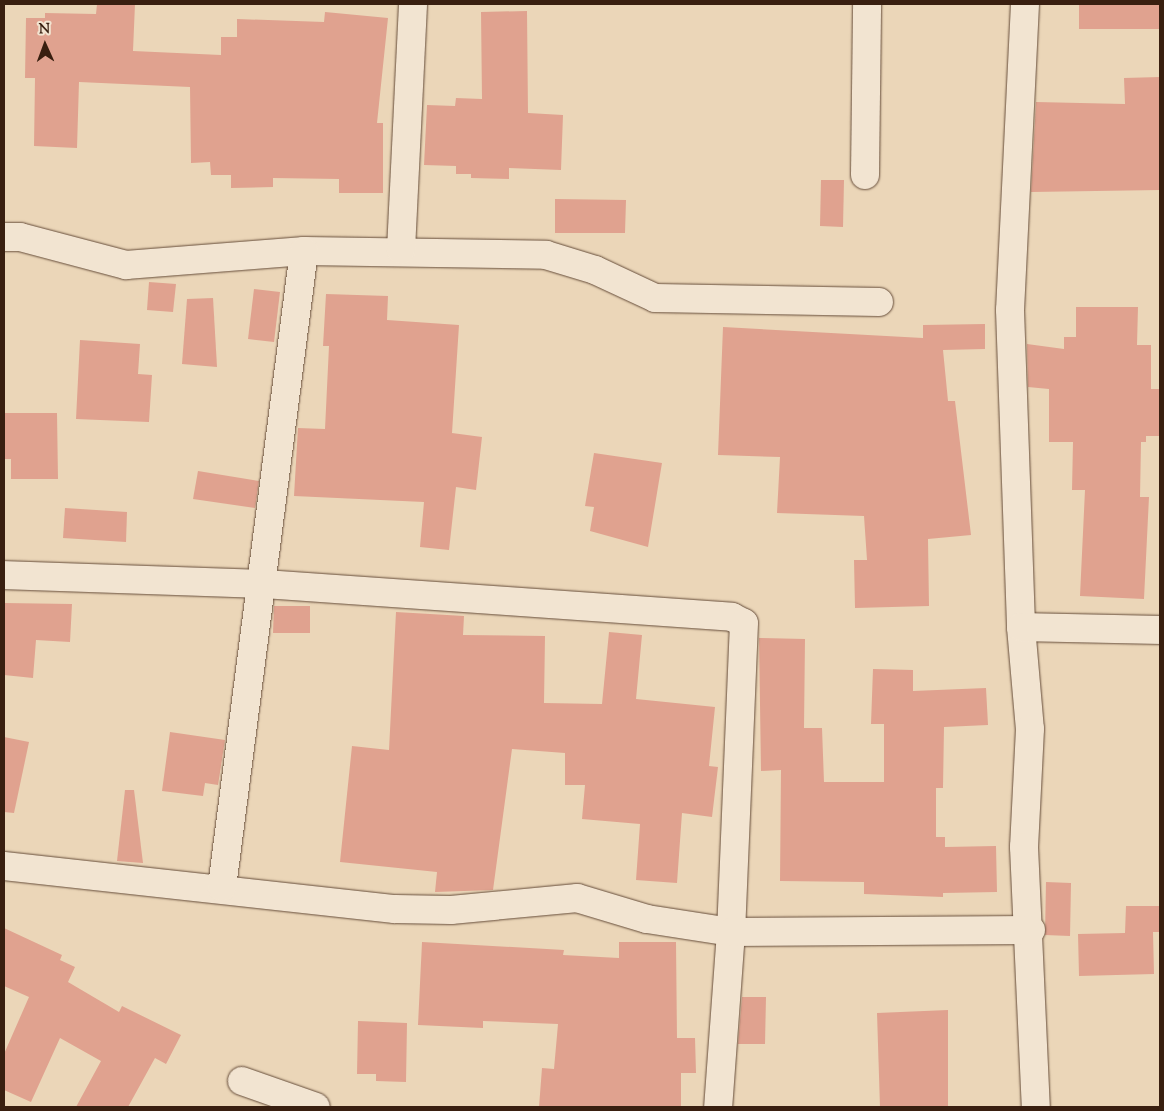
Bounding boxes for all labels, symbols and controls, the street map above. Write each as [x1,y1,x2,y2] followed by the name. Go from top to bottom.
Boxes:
[20,20,70,70] north arrow
[39,20,50,40] text: N

